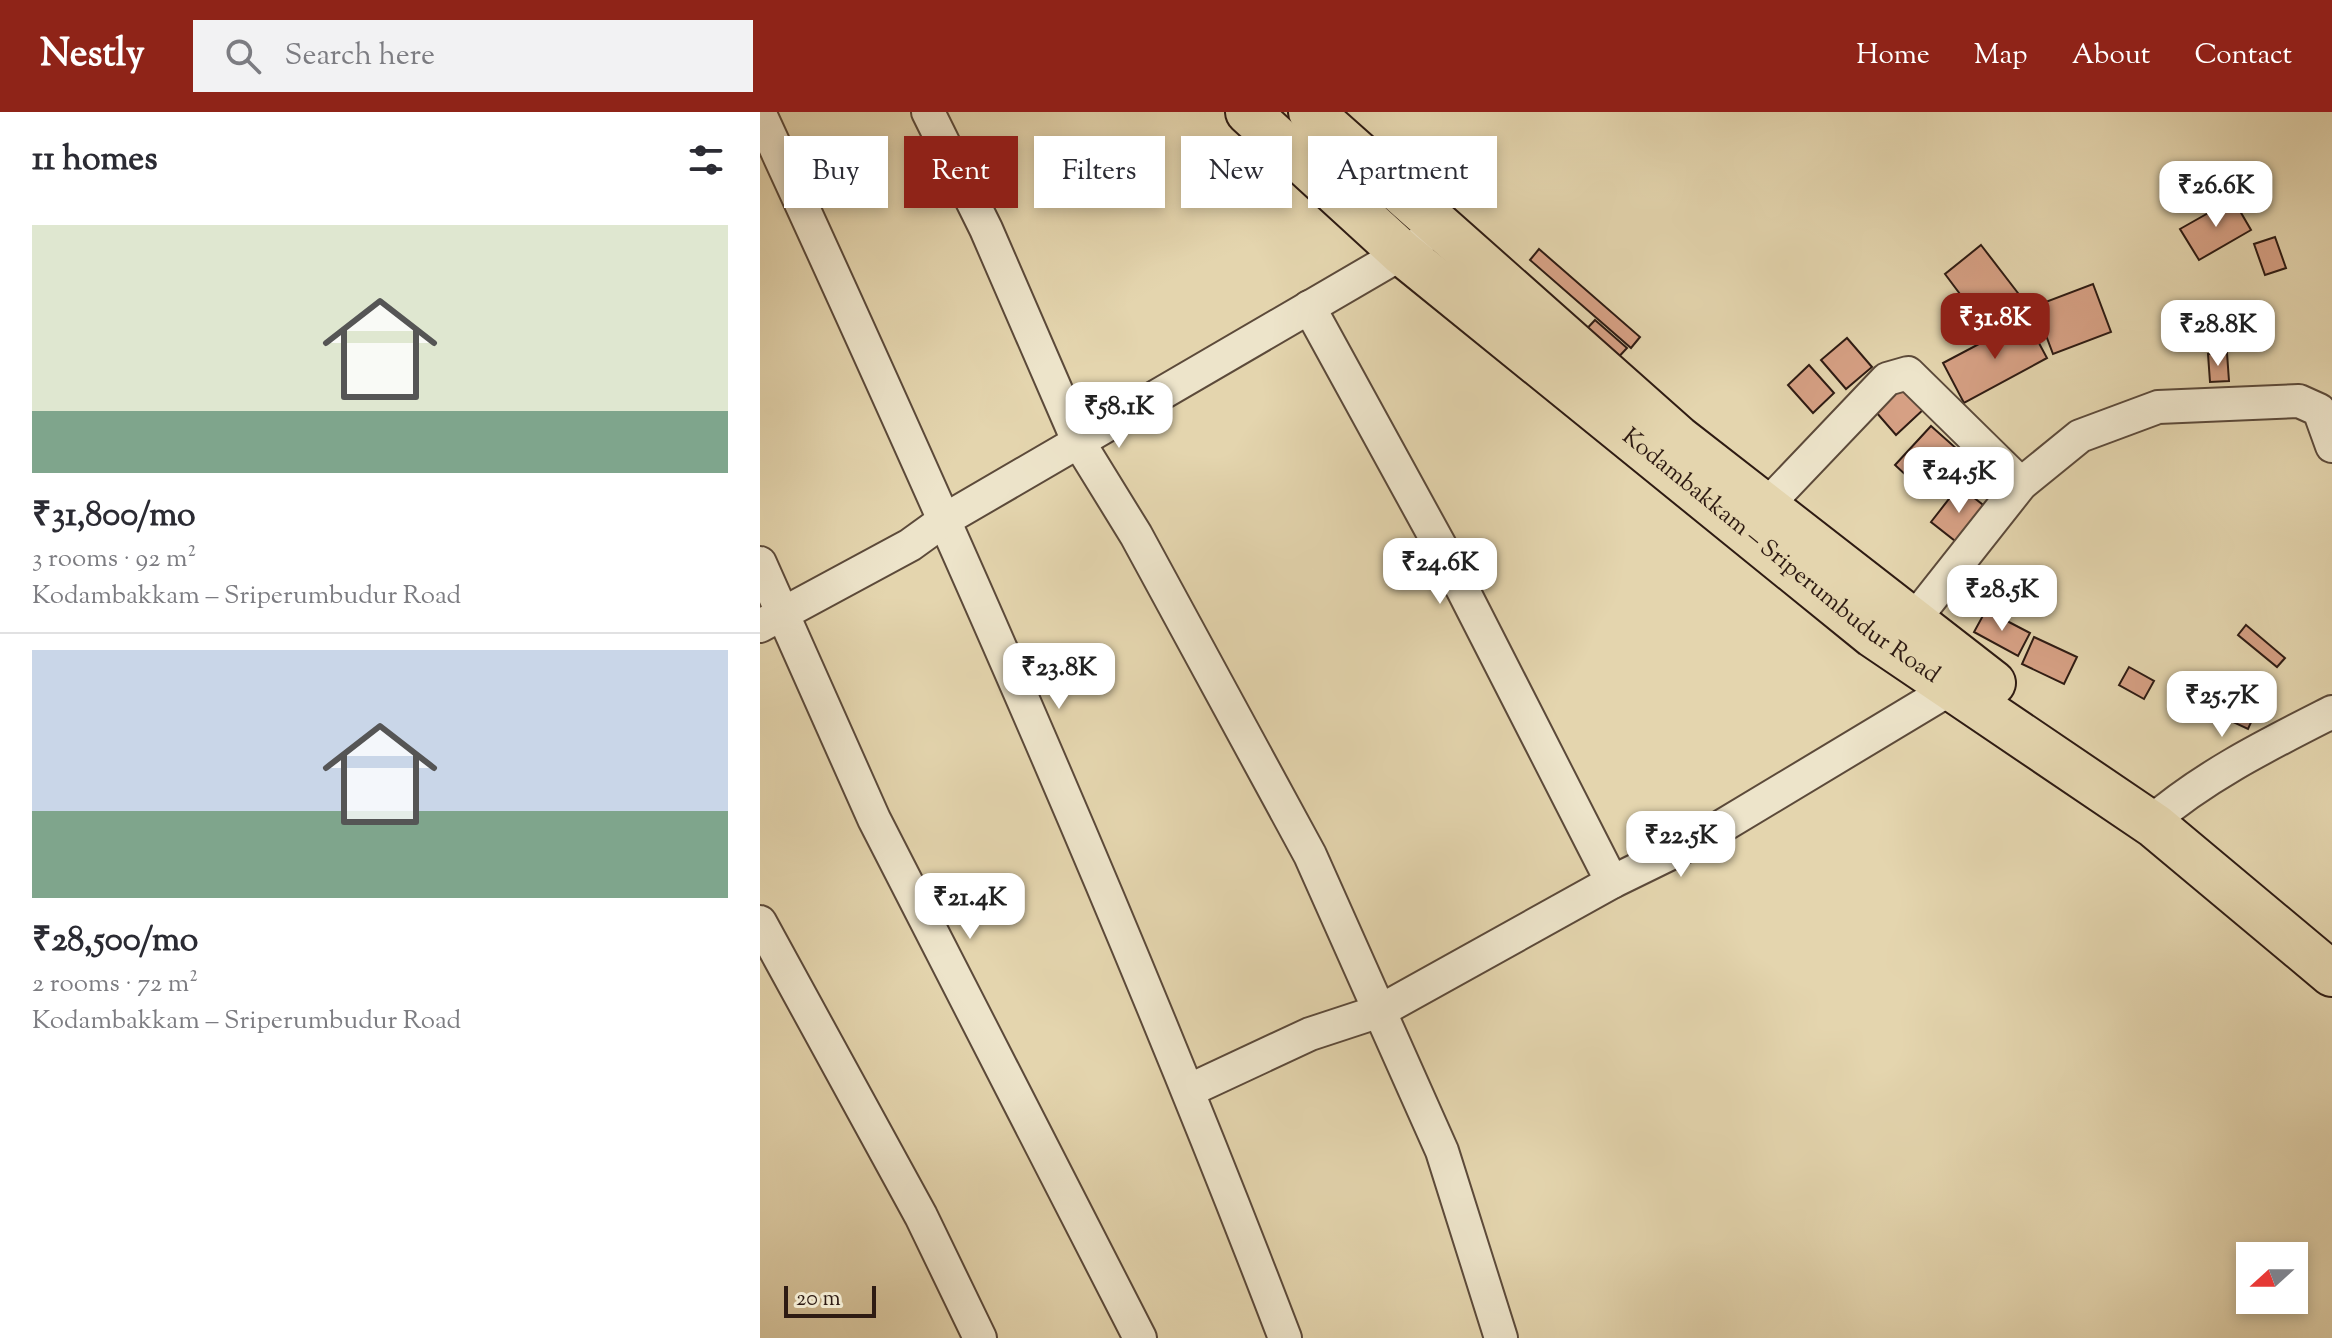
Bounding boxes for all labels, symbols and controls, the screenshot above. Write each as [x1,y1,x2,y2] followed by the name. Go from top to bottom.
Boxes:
[193,20,753,92] search box
[40,29,145,83] text: Nestly
[221,34,265,78] icon: search
[285,35,435,78] text: Search here
[1856,36,1930,76] text: Home
[1974,36,2028,76] text: Map
[2072,36,2150,76] text: About
[2194,36,2292,76] text: Contact
[32,136,158,185] text: 11 homes
[784,136,888,208] chip: Buy
[904,136,1018,208] chip: Rent
[1034,136,1165,208] chip: Filters
[1181,136,1292,208] chip: New
[1308,136,1497,208] chip: Apartment
[684,138,728,182] icon: filters
[2151,161,2281,229] pin: ₹26.6K
[2177,168,2255,205] text: ₹26.6K
[308,277,452,421] icon: home
[1930,293,2060,361] pin: ₹31.8K
[1959,300,2031,337] text: ₹31.8K
[2153,300,2283,368] pin: ₹28.8K
[2179,307,2257,344] text: ₹28.8K
[1054,382,1184,450] pin: ₹58.1K
[1084,389,1154,426] text: ₹58.1K
[1614,421,1947,693] street label: Kodambakkam – Sriperumbudur Road
[1894,447,2024,515] pin: ₹24.5K
[1922,454,1996,491] text: ₹24.5K
[32,492,196,541] text: ₹31,800/mo
[1375,538,1505,606] pin: ₹24.6K
[32,541,196,578] text: 3 rooms · 92 m²
[1401,545,1479,582] text: ₹24.6K
[1937,565,2067,633] pin: ₹28.5K
[1965,572,2039,609] text: ₹28.5K
[32,578,461,615] text: Kodambakkam – Sriperumbudur Road
[994,643,1124,711] pin: ₹23.8K
[1021,650,1097,687] text: ₹23.8K
[2157,671,2287,739] pin: ₹25.7K
[2185,678,2259,715] text: ₹25.7K
[308,702,452,846] icon: home
[1616,811,1746,879] pin: ₹22.5K
[1644,818,1718,855] text: ₹22.5K
[905,873,1035,941] pin: ₹21.4K
[933,880,1007,917] text: ₹21.4K
[32,917,198,966] text: ₹28,500/mo
[32,966,198,1003] text: 2 rooms · 72 m²
[32,1003,461,1040] text: Kodambakkam – Sriperumbudur Road
[2236,1242,2308,1314] north arrow
[2236,1242,2308,1314] map controls
[784,1282,876,1318] scale bar
[796,1284,841,1316] text: 20 m

